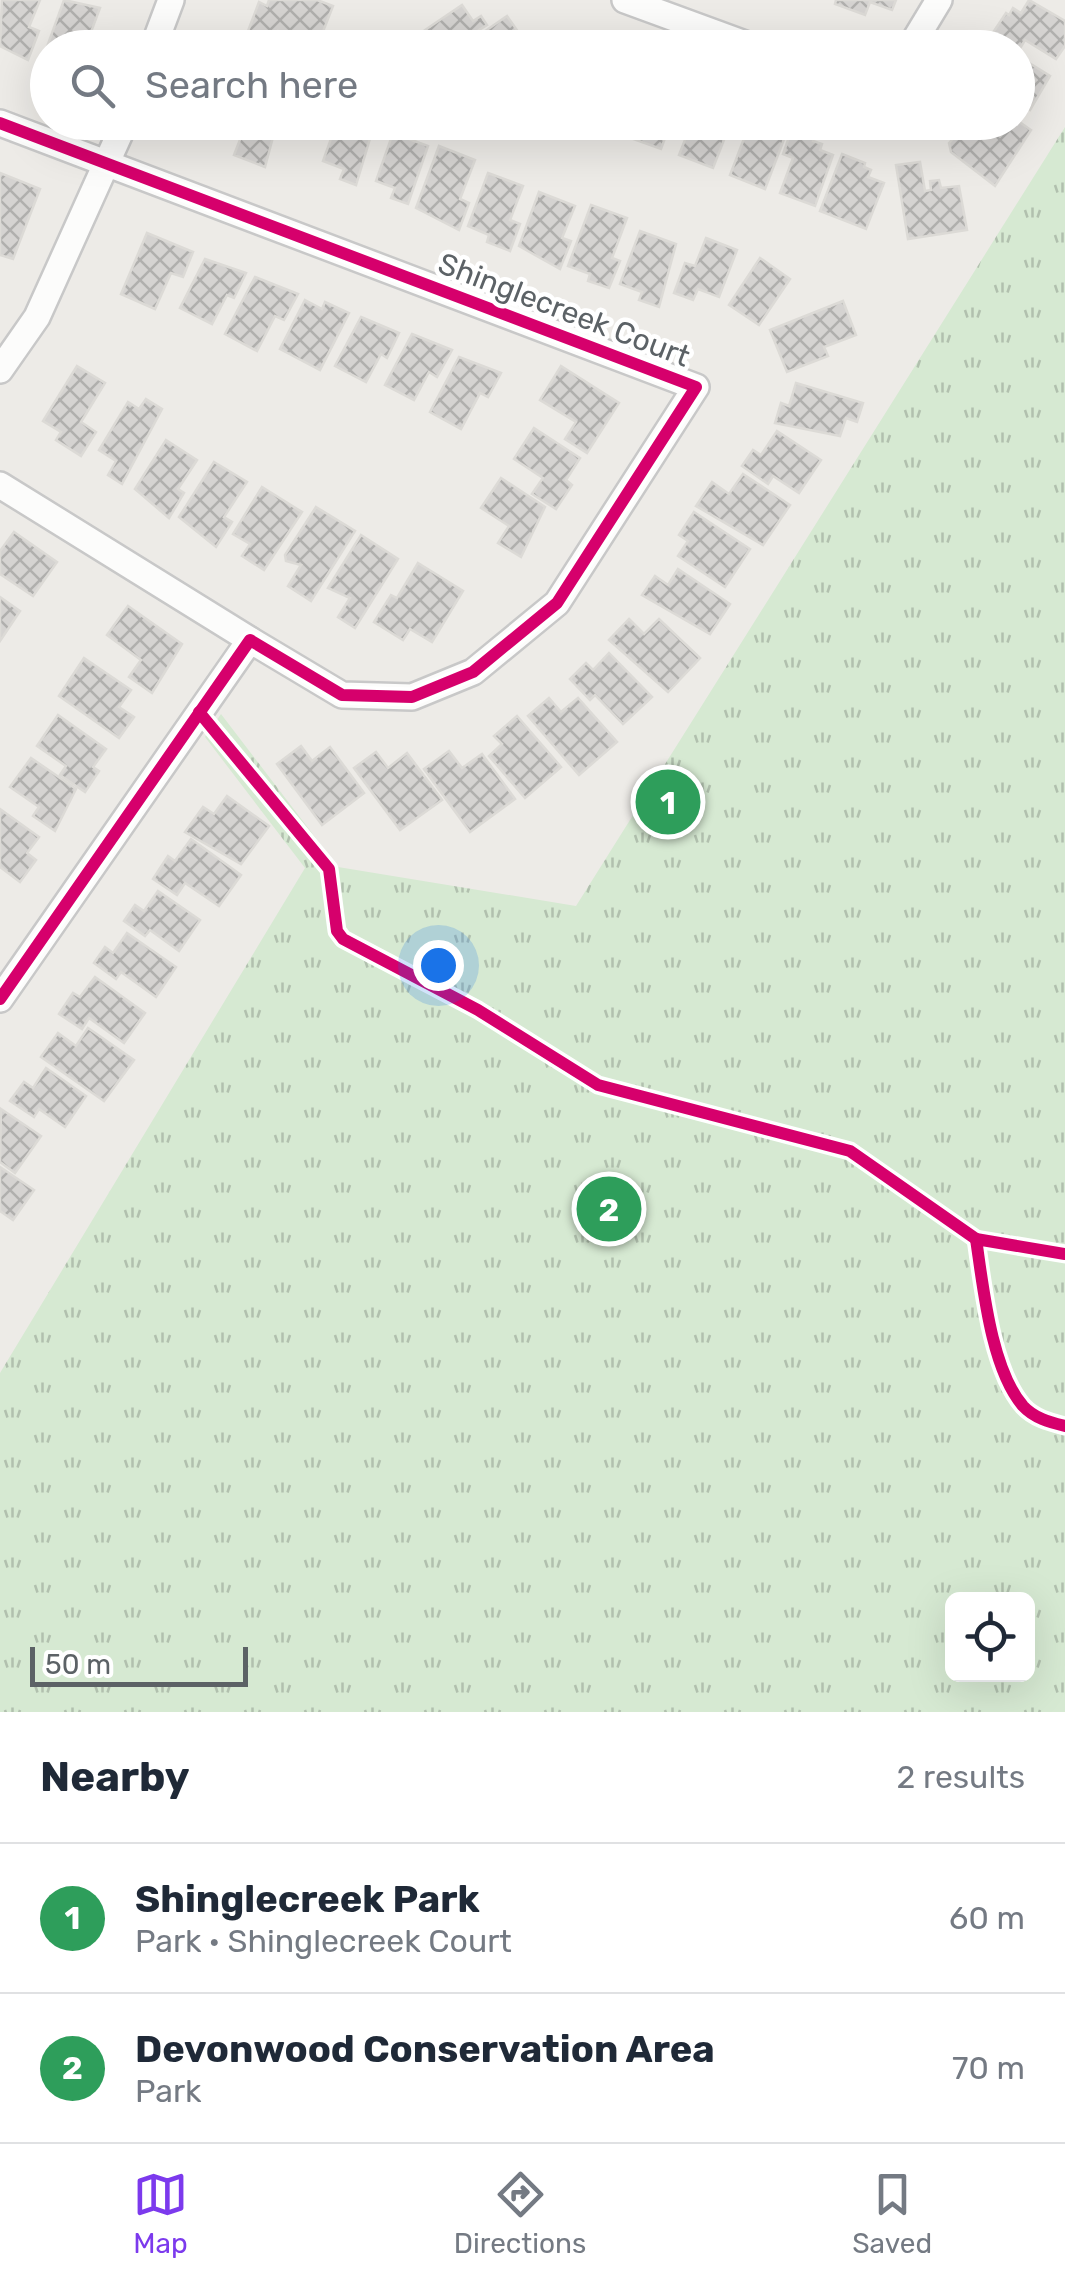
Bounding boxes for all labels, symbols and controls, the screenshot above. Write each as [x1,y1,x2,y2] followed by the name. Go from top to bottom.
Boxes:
[30,30,1035,140] search box
[65,58,120,113] icon: search
[145,62,358,108] text: Search here
[433,245,695,375] street label: Shinglecreek Court
[636,764,700,840] pin: 1
[413,940,464,991] your location
[576,1172,642,1246] pin: 2
[945,1592,1035,1682] map controls
[945,1592,1035,1682] button: locate
[30,1642,248,1686] scale bar
[45,1648,111,1681] text: 50 m
[40,1752,190,1802] text: Nearby
[896,1758,1025,1796] text: 2 results
[135,1876,480,1922] text: Shinglecreek Park
[65,1899,80,1937] text: 1
[949,1899,1025,1937] text: 60 m
[135,1922,512,1960] text: Park · Shinglecreek Court
[135,2026,715,2072] text: Devonwood Conservation Area
[62,2049,83,2087] text: 2
[952,2049,1025,2087] text: 70 m
[135,2072,202,2110] text: Park
[133,2167,188,2260] tab: Map
[454,2167,586,2260] tab: Directions
[852,2167,932,2260] tab: Saved

